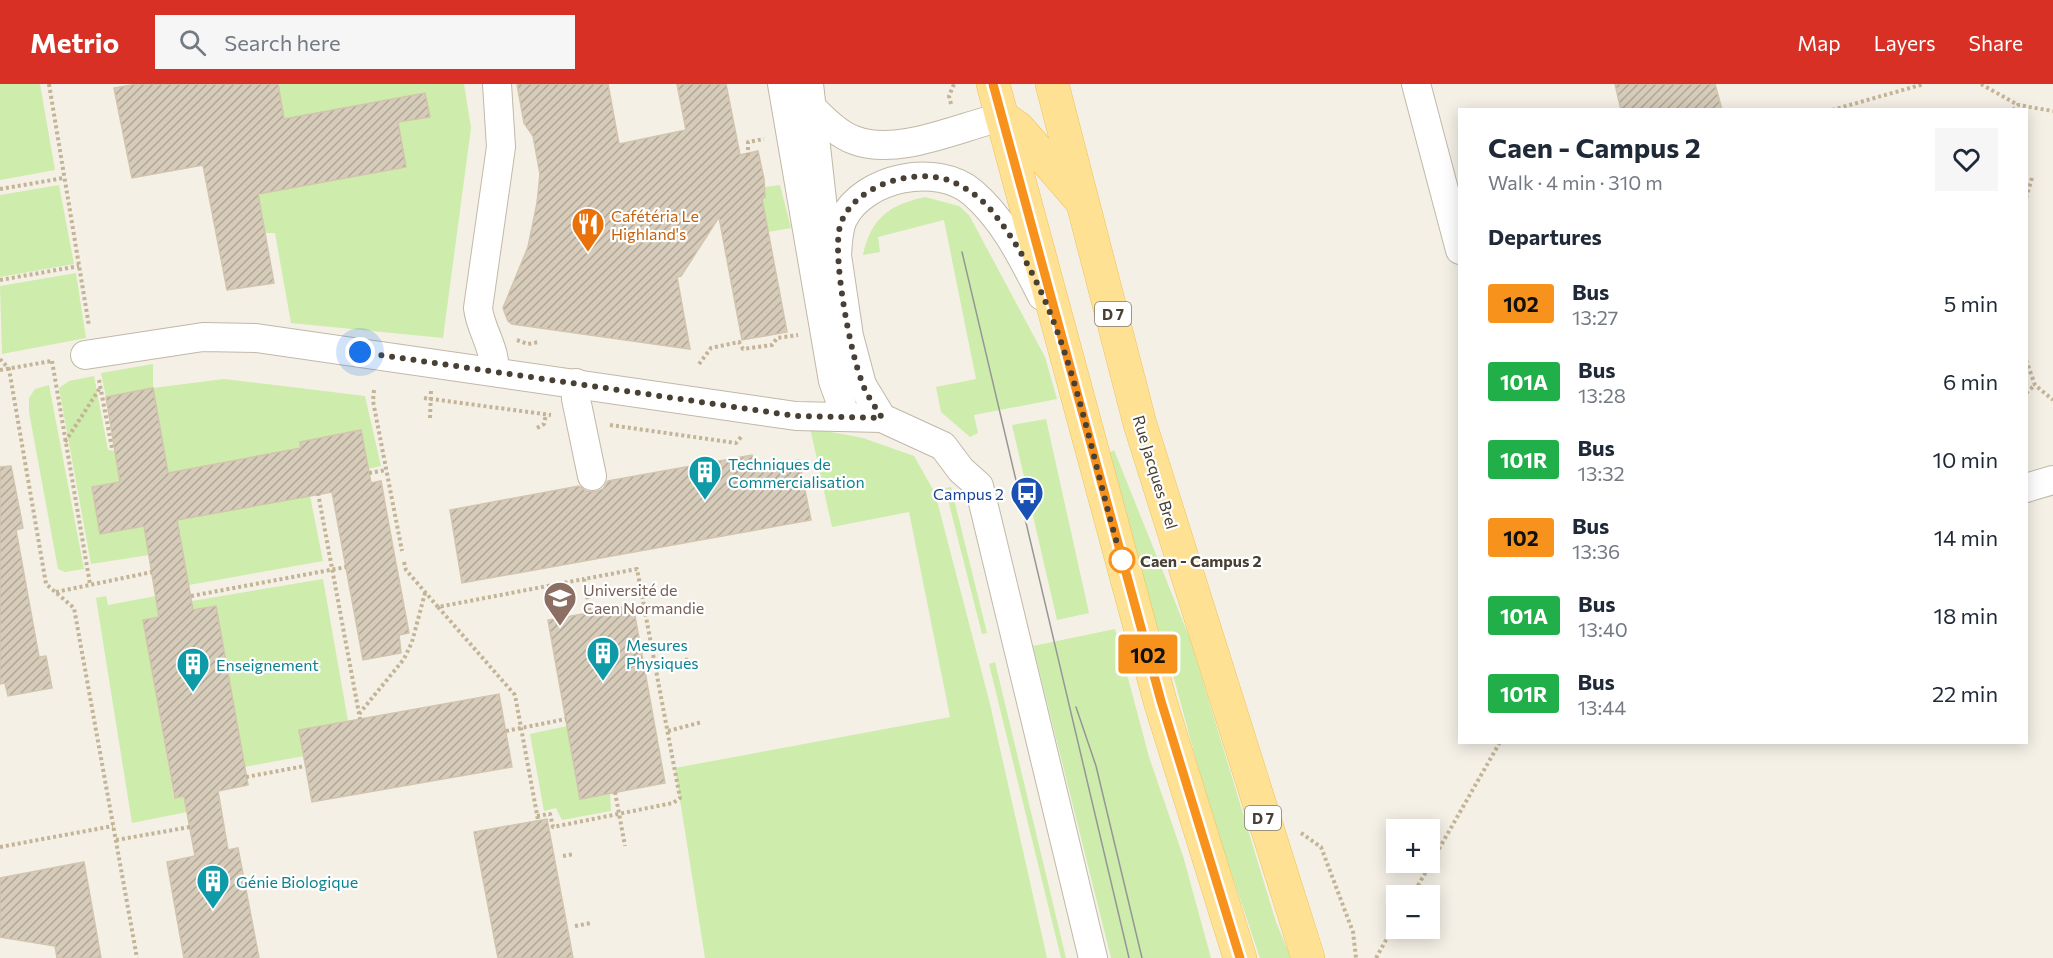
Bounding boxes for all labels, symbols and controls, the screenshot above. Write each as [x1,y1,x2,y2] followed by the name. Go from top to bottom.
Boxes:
[155,15,575,69] search box
[30,25,119,59] text: Metrio
[176,26,209,59] icon: search
[224,29,341,56] text: Search here
[1797,30,1841,55] text: Map
[1874,30,1936,55] text: Layers
[1969,30,2023,55] text: Share
[1935,128,1998,191] button: heart
[1488,130,1701,164] text: Caen - Campus 2
[1488,170,1663,194] text: Walk · 4 min · 310 m
[570,206,606,253] restaurant icon: Cafétéria Le Highland's
[611,206,699,243] place label: Cafétéria Le Highland's
[1488,223,1602,250] text: Departures
[1572,278,1609,305] text: Bus
[1944,290,1998,317] text: 5 min
[1503,291,1539,316] text: 102
[1095,302,1131,326] road number: D 7
[1572,305,1618,329] text: 13:27
[345,337,375,367] your location
[1578,356,1615,383] text: Bus
[1943,368,1998,395] text: 6 min
[1500,369,1548,394] text: 101A
[1578,383,1626,407] text: 13:28
[1130,413,1182,531] street label: Rue Jacques Brel
[1577,434,1615,461] text: Bus
[1933,446,1998,473] text: 10 min
[1500,447,1547,472] text: 101R
[687,454,723,501] building icon: Techniques de Commercialisation
[728,454,865,491] place label: Techniques de Commercialisation
[1577,461,1625,485] text: 13:32
[1009,475,1045,522] bus stop icon: Campus 2
[933,484,1004,503] place label: Campus 2
[1572,512,1609,539] text: Bus
[1934,524,1998,551] text: 14 min
[1503,525,1539,550] text: 102
[1572,539,1620,563] text: 13:36
[1109,547,1135,573] marker: Caen - Campus 2
[1140,551,1262,570] place label: Caen - Campus 2
[542,580,578,627] school or university icon: Université de Caen Normandie
[583,580,704,617] place label: Université de Caen Normandie
[1578,590,1615,617] text: Bus
[1934,602,1998,629] text: 18 min
[1500,603,1548,628] text: 101A
[1578,617,1628,641] text: 13:40
[1114,634,1182,674] line badge: 102
[585,635,621,682] building icon: Mesures Physiques
[626,635,699,672] place label: Mesures Physiques
[1130,642,1166,667] text: 102
[175,646,211,693] building icon: Enseignement
[216,655,319,674] place label: Enseignement
[1577,668,1615,695] text: Bus
[1932,680,1998,707] text: 22 min
[1500,681,1547,706] text: 101R
[1577,695,1626,719] text: 13:44
[1245,806,1281,830] road number: D 7
[1386,819,1440,939] map controls
[1386,819,1440,873] button: +
[195,863,231,910] building icon: Génie Biologique
[236,872,358,891] place label: Génie Biologique
[1386,885,1440,939] button: −

